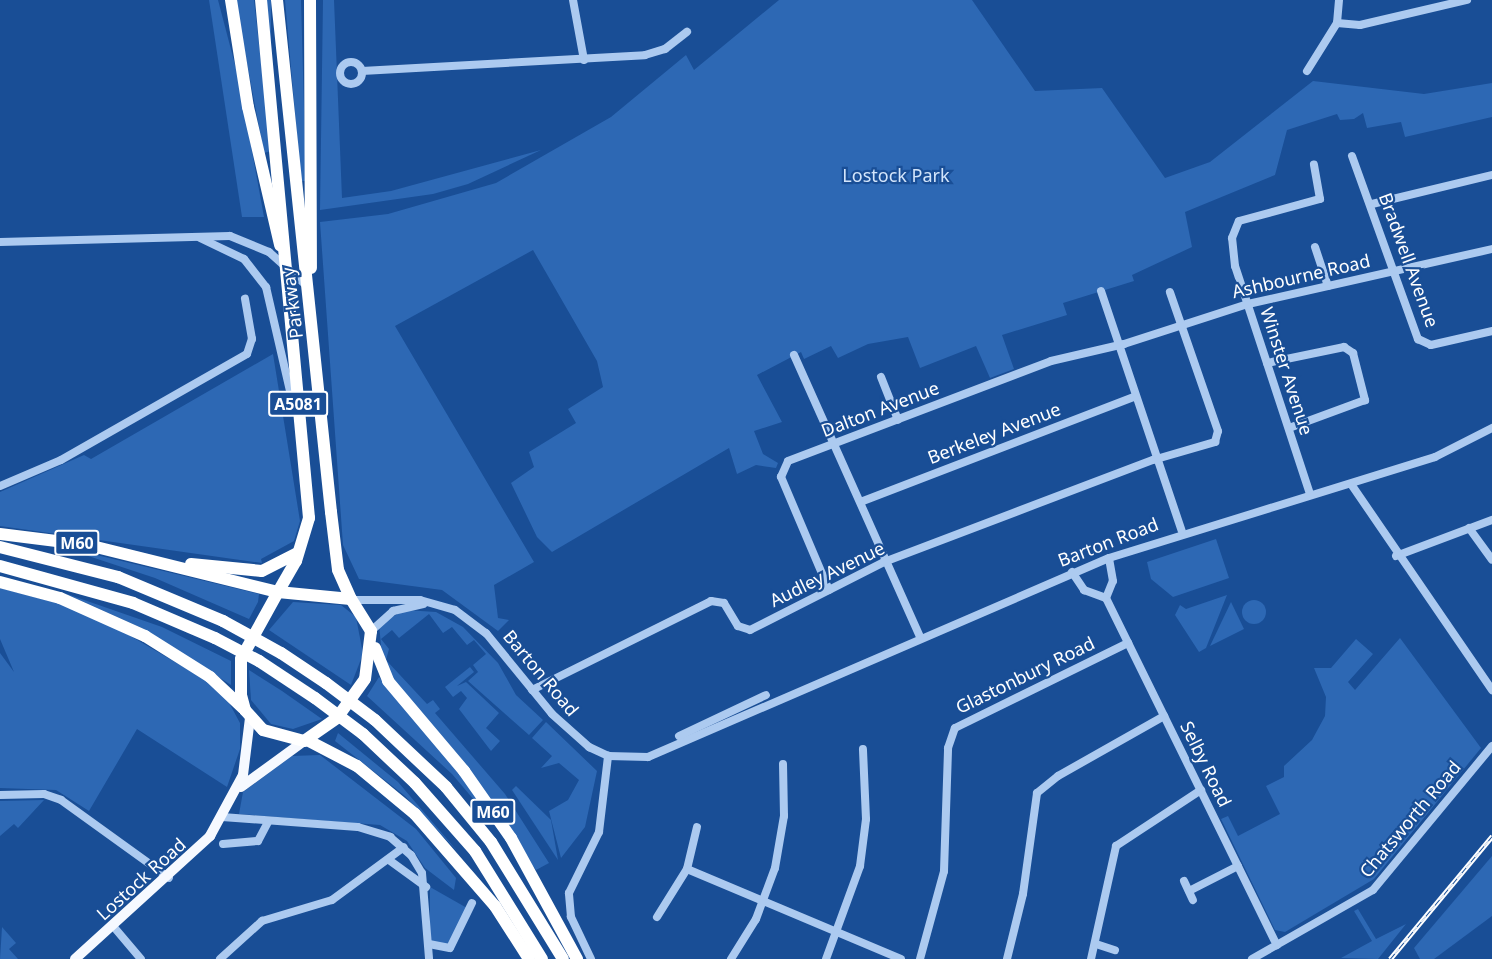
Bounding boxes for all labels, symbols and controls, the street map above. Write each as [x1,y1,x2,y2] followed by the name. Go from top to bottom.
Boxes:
[842,164,950,186] park label: Lostock Park
[1375,190,1443,330] street label: Bradwell Avenue
[1230,250,1372,302] street label: Ashbourne Road
[277,266,307,340] street label: Parkway
[1256,304,1318,438] street label: Winster Avenue
[818,377,942,441] street label: Dalton Avenue
[268,391,328,417] road number: A5081
[925,398,1063,468] street label: Berkeley Avenue
[1055,513,1161,571] street label: Barton Road
[53,530,101,556] road number: M60
[766,537,888,611] street label: Audley Avenue
[499,626,583,720] street label: Barton Road
[952,632,1098,718] street label: Glastonbury Road
[1176,718,1236,810] street label: Selby Road
[1355,756,1465,882] street label: Chatsworth Road
[469,799,517,825] road number: M60
[92,833,190,925] street label: Lostock Road

